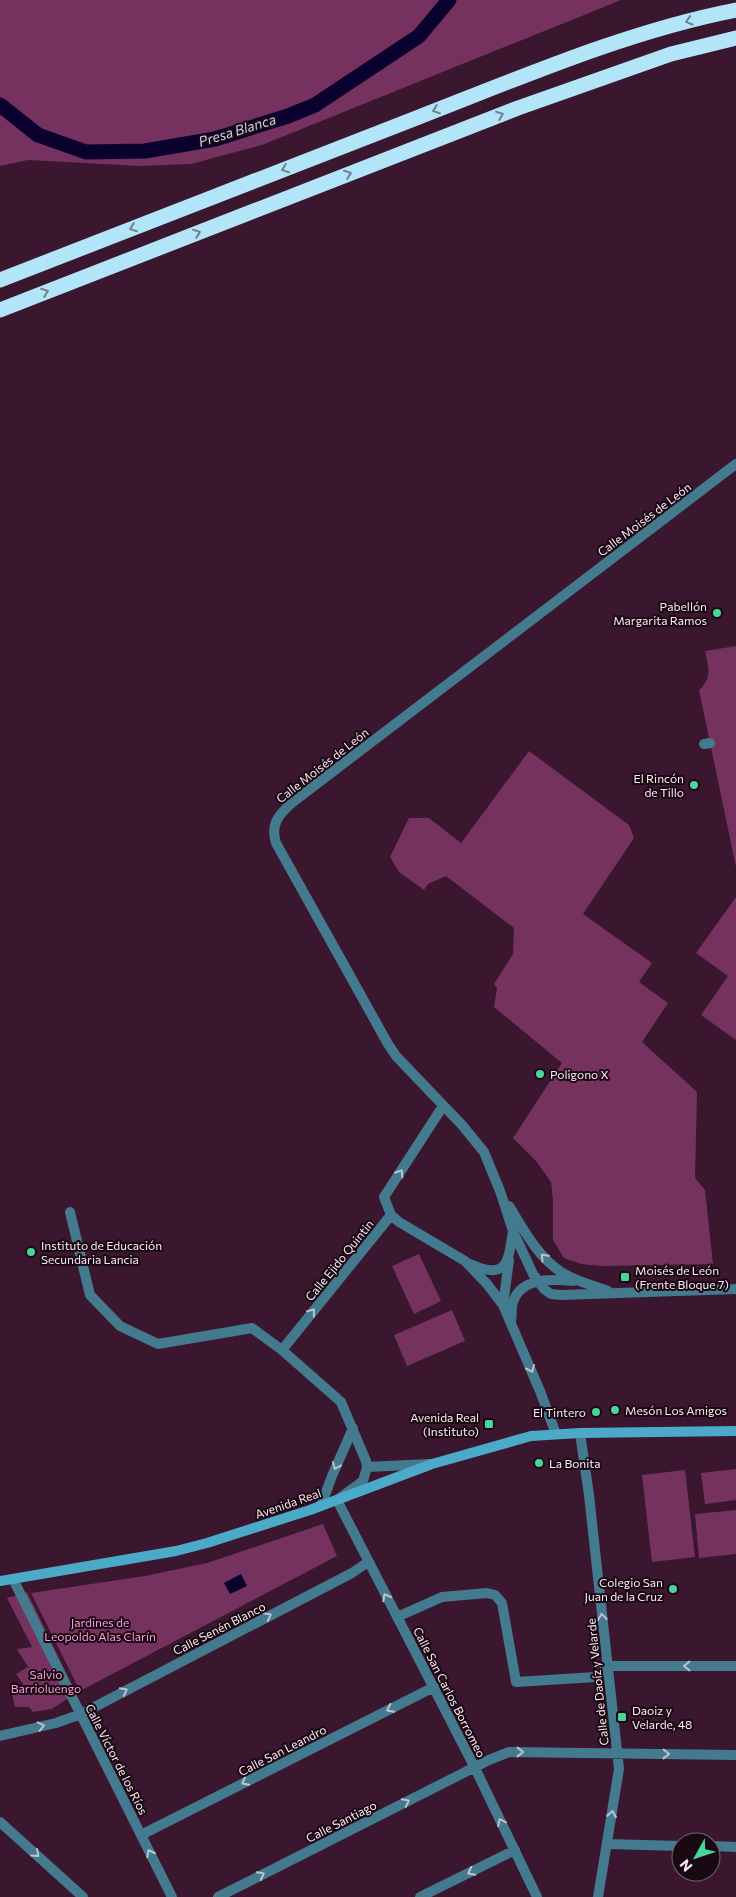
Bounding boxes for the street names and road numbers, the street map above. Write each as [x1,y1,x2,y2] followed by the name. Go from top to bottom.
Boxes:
[595,479,693,559] street label: Calle Moisés de León
[273,725,371,805] street label: Calle Moisés de León
[302,1217,376,1303] street label: Calle Ejido Quintin
[253,1485,323,1521] street label: Avenida Real
[170,1599,268,1657] street label: Calle Senén Blanco
[583,1618,611,1746] street label: Calle de Daoíz y Velarde
[411,1625,489,1759] street label: Calle San Carlos Borromeo
[83,1701,151,1817] street label: Calle Víctor de los Ríos
[236,1722,328,1778] street label: Calle San Leandro
[303,1797,379,1845] street label: Calle Santiago

